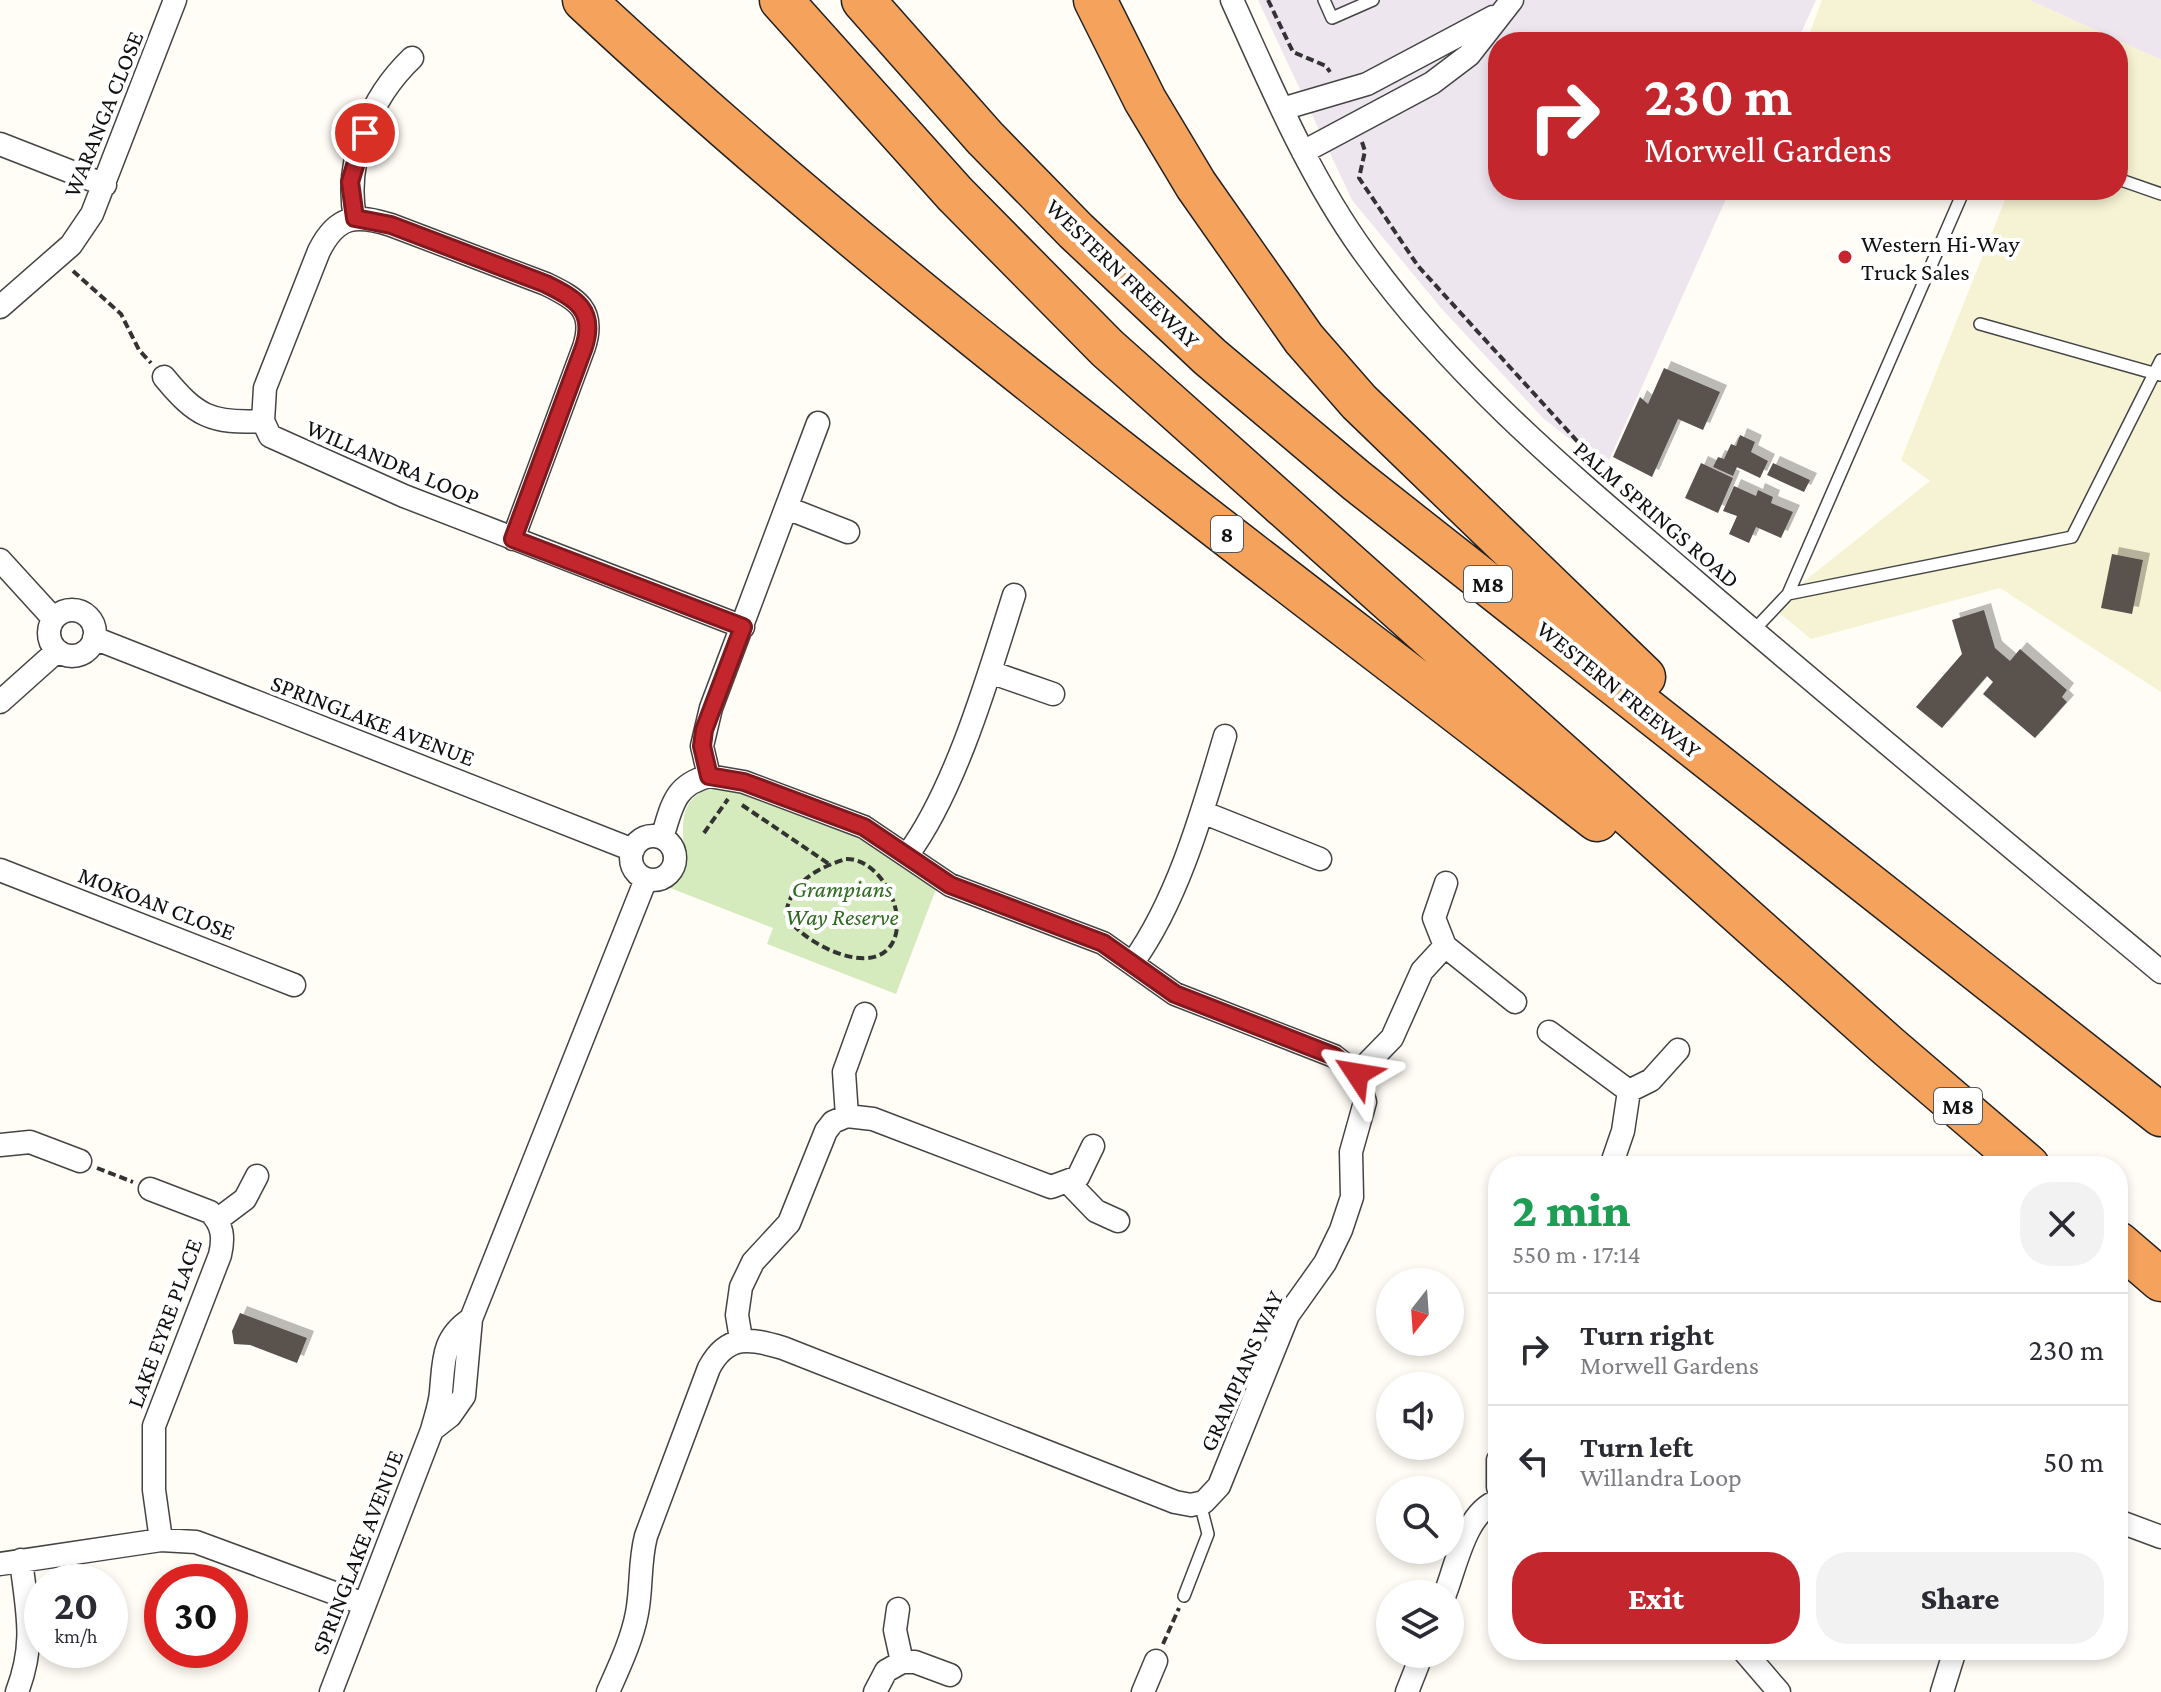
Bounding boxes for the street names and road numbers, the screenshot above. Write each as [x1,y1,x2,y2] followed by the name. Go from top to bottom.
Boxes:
[57,27,149,201] street label: WARANGA CLOSE
[1041,193,1206,354] street label: WESTERN FREEWAY
[302,413,484,511] street label: WILLANDRA LOOP
[1569,435,1745,593] street label: PALM SPRINGS ROAD
[1211,516,1243,552] road number: 8
[1464,566,1512,602] road number: M8
[1532,615,1707,764] street label: WESTERN FREEWAY
[267,669,479,771] street label: SPRINGLAKE AVENUE
[75,861,239,945] street label: MOKOAN CLOSE
[1934,1088,1982,1124] road number: M8
[121,1235,207,1411] street label: LAKE EYRE PLACE
[1194,1287,1289,1455] street label: GRAMPIANS WAY
[306,1446,408,1658] street label: SPRINGLAKE AVENUE

